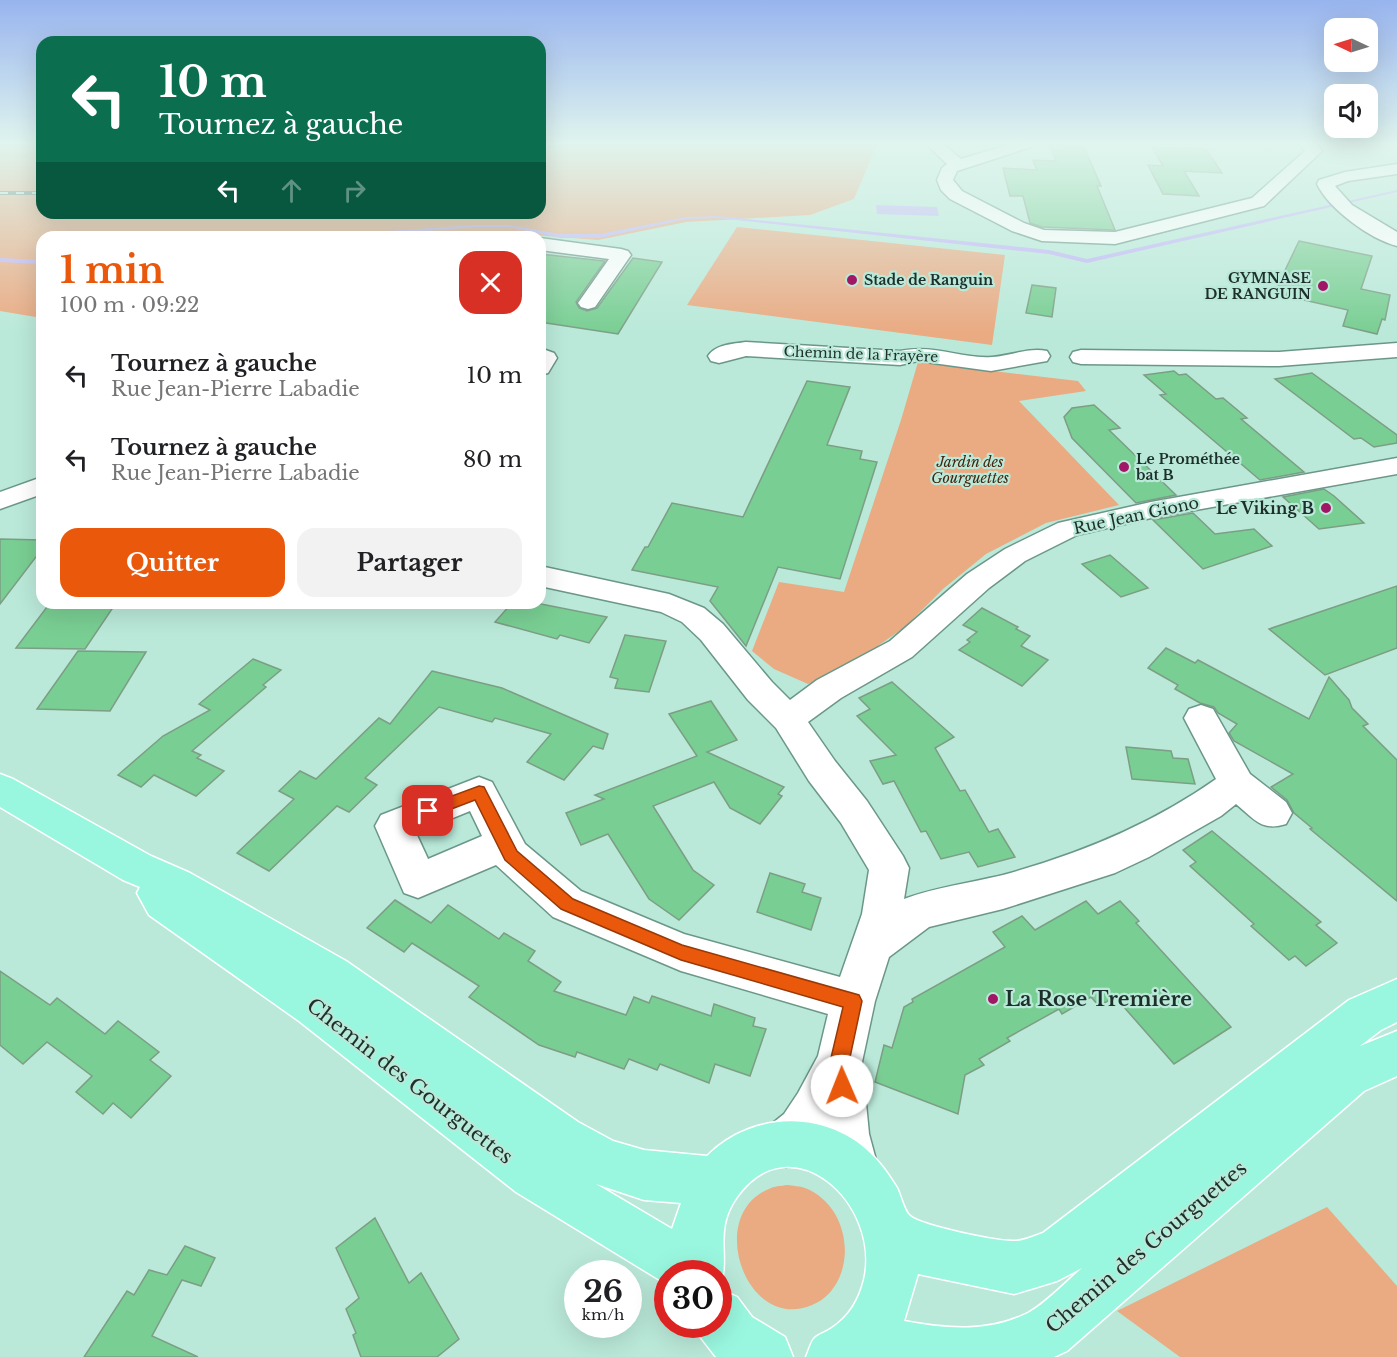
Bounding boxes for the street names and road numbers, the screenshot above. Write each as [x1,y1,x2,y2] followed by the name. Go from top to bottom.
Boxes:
[783,342,939,366] street label: Chemin de la Frayère
[1071,492,1201,538] street label: Rue Jean Giono
[302,993,518,1169] street label: Chemin des Gourguettes
[1041,1156,1251,1338] street label: Chemin des Gourguettes

